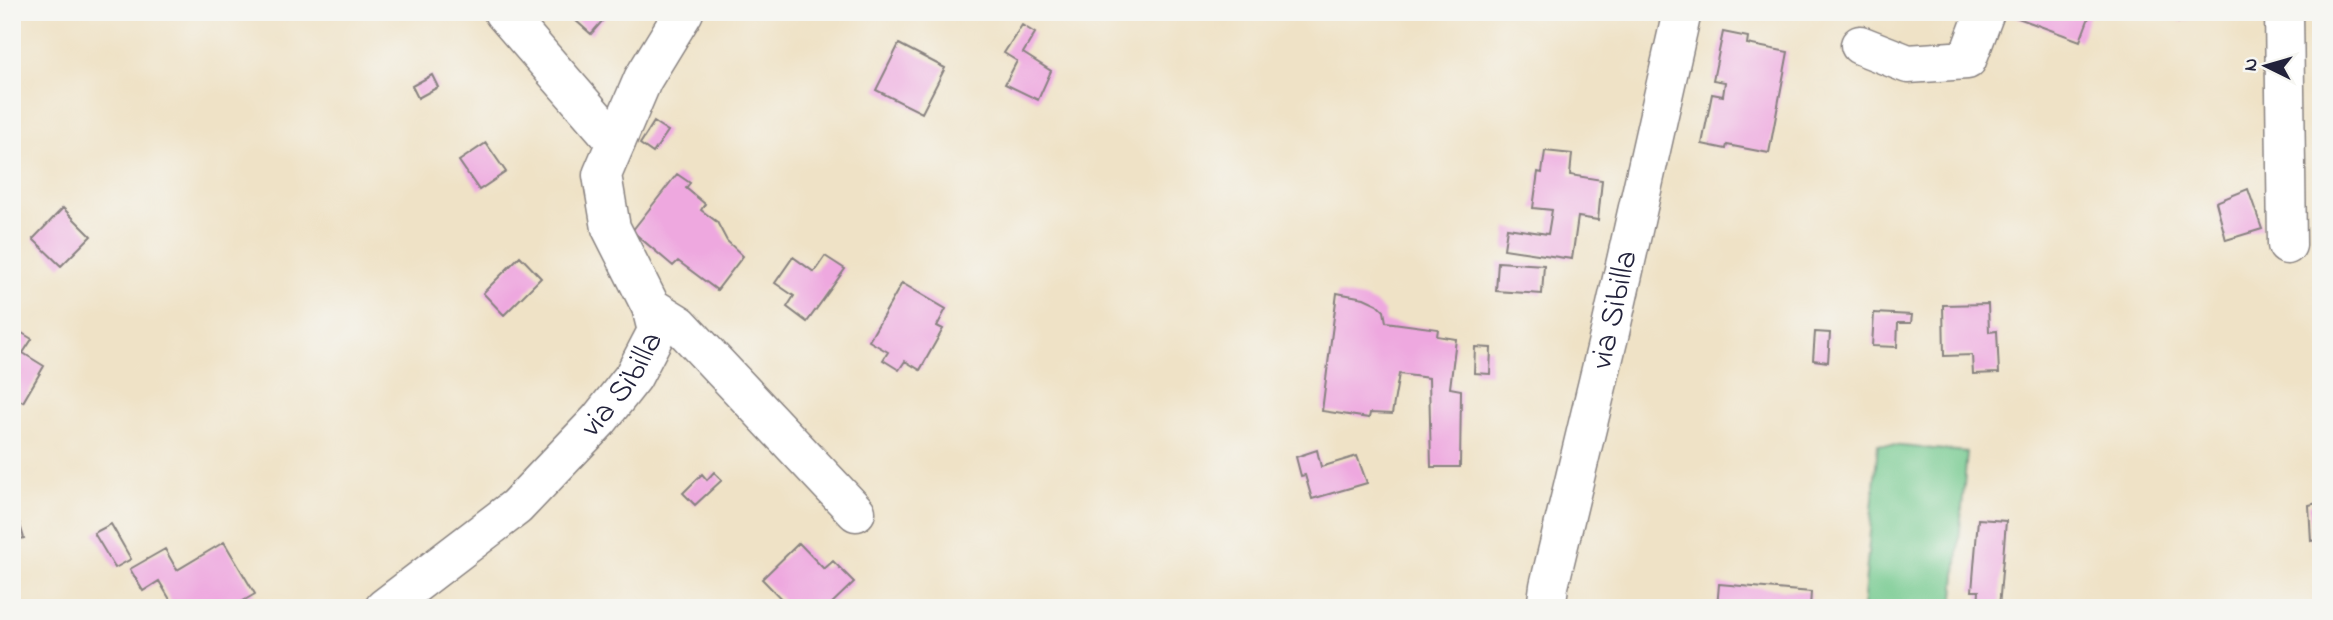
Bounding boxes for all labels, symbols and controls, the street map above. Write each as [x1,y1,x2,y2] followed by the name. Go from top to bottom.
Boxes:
[2232,32,2302,102] north arrow
[2238,57,2266,72] text: N
[1578,246,1651,374] street label: via Sibilla
[570,324,676,449] street label: via Sibilla

